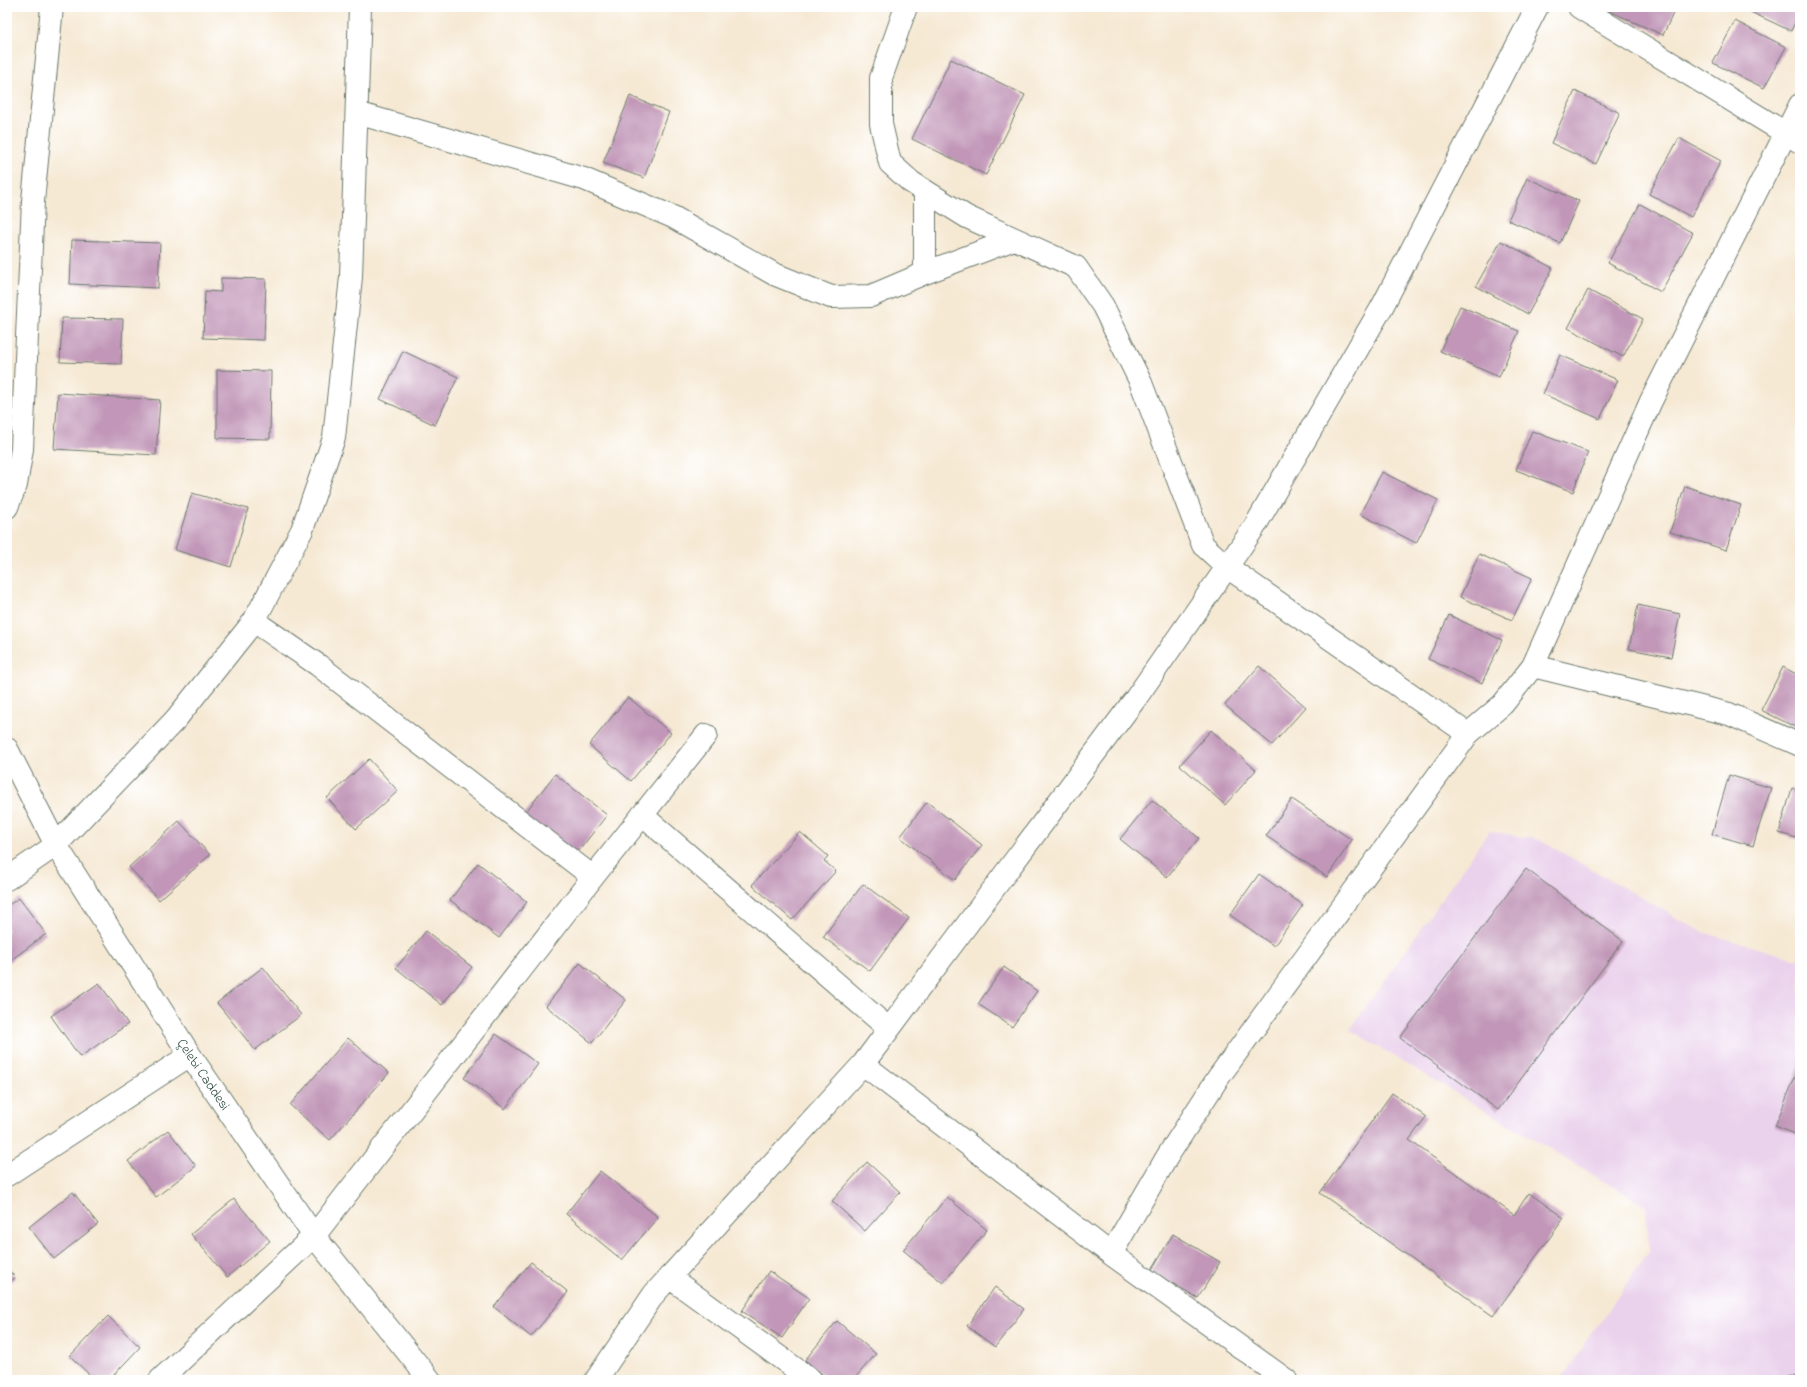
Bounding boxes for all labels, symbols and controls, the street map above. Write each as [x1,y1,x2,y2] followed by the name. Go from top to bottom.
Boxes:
[171,1035,235,1115] street label: Çelebi Caddesi

